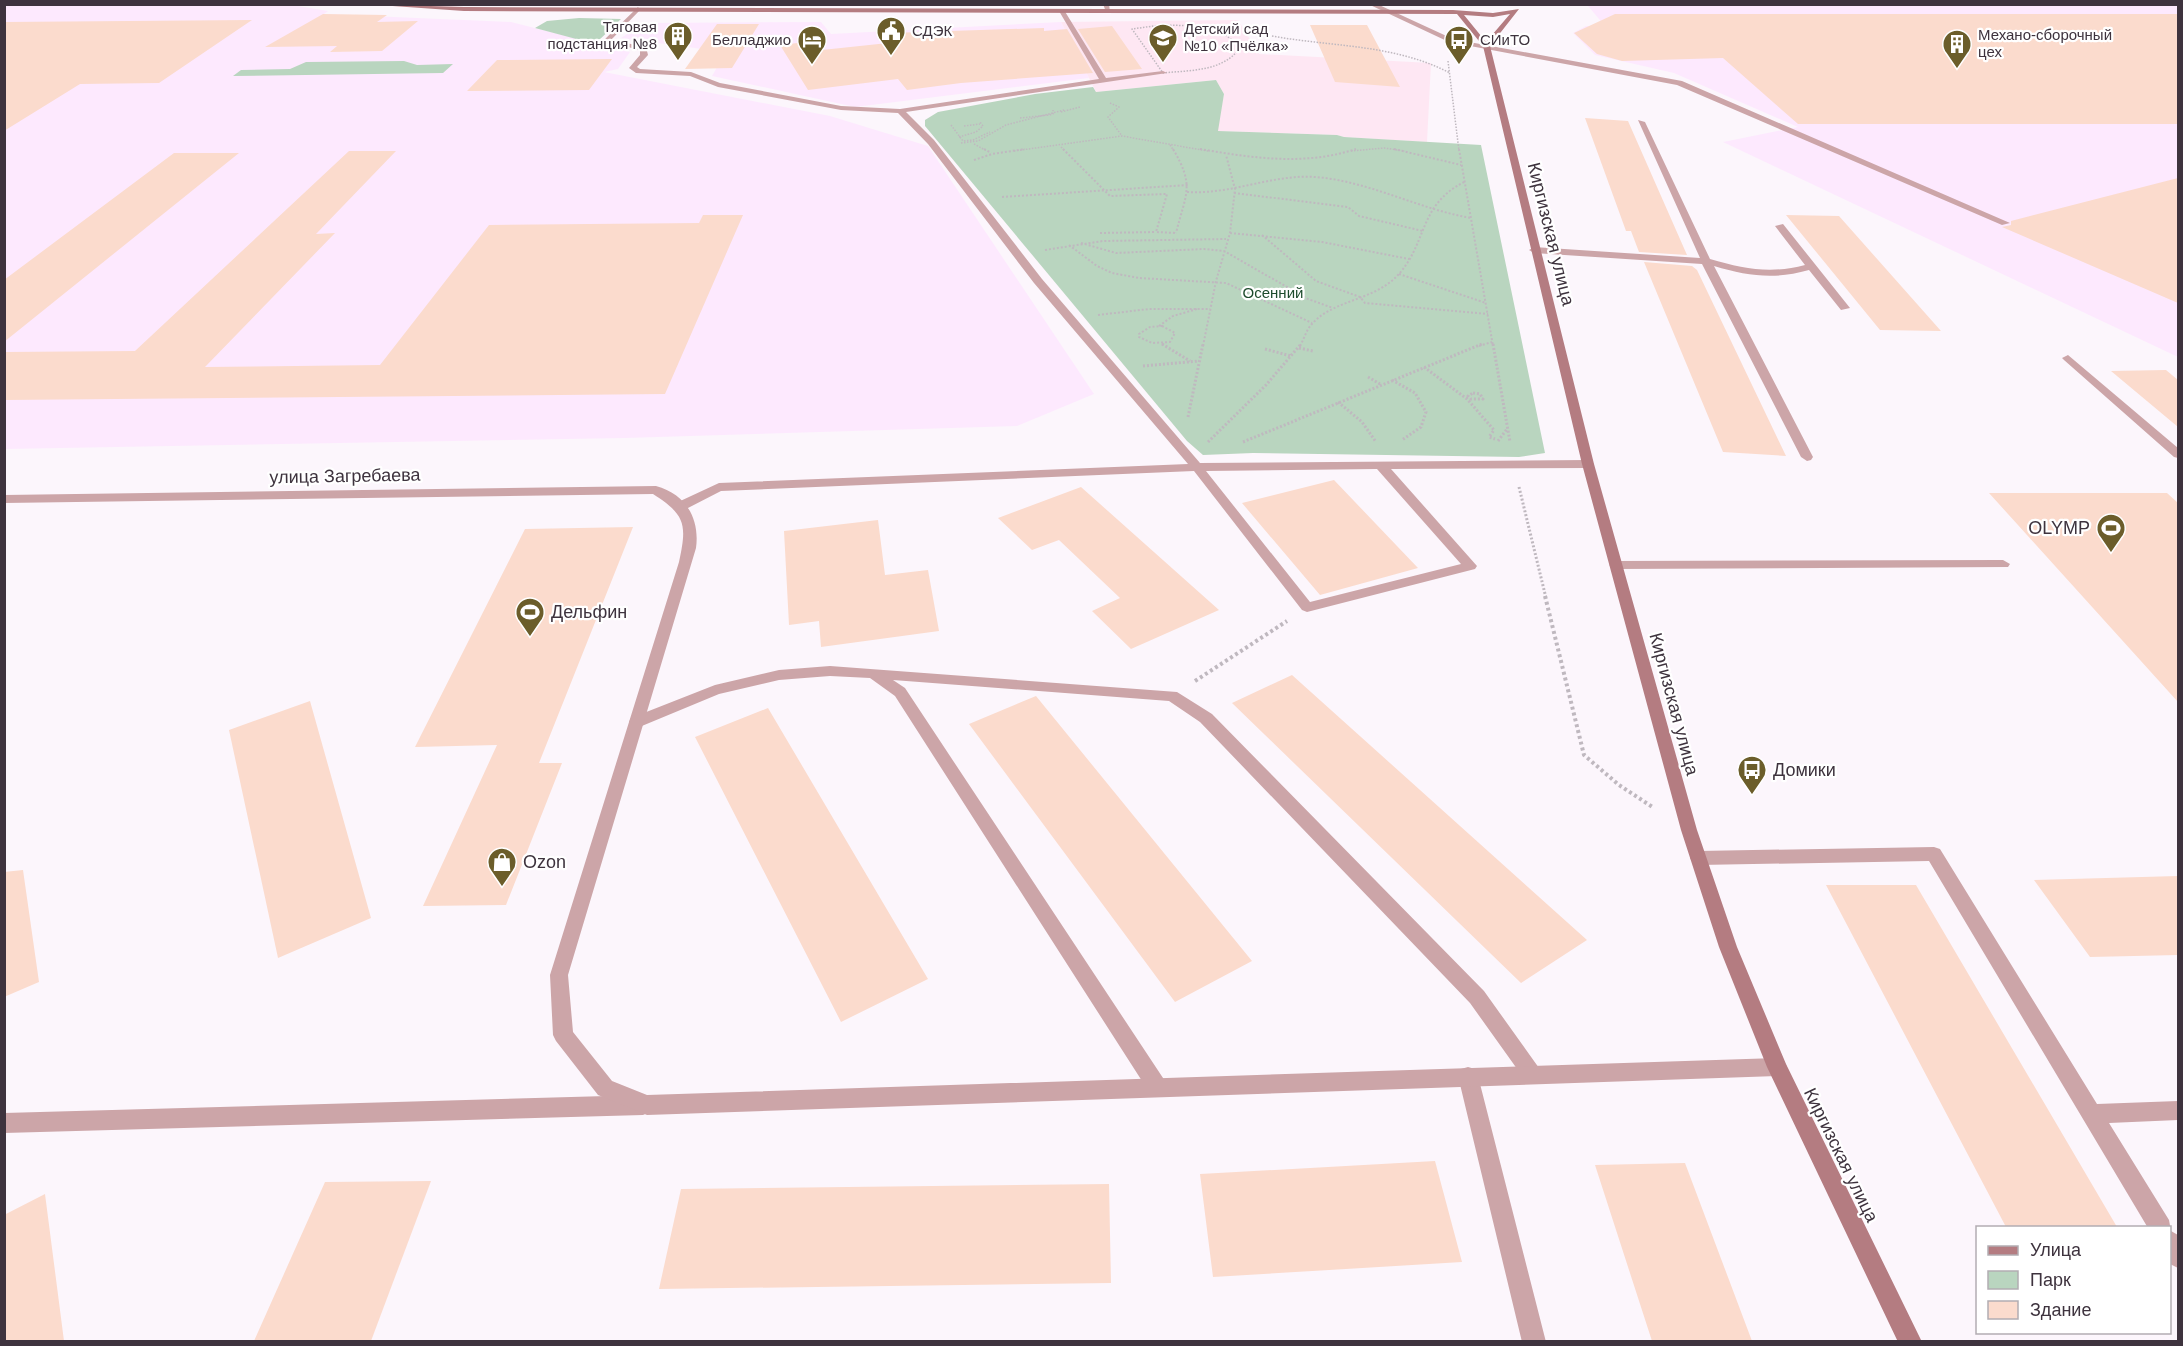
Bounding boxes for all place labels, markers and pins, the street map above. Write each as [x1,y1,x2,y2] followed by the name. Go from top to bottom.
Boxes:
[875,15,907,57] public building icon: СДЭК
[548,18,657,52] place label: Тяговая подстанция №8
[662,20,694,62] building icon: Тяговая подстанция №8
[1184,20,1289,54] place label: Детский сад №10 «Пчёлка»
[912,22,952,39] place label: СДЭК
[1147,22,1179,64] school or university icon: Детский сад №10 «Пчёлка»
[796,24,828,66] hotel icon: Белладжио
[1443,24,1475,66] bus stop icon: СИиТО
[1978,26,2112,60] place label: Механо-сборочный цех
[1941,28,1973,70] building icon: Механо-сборочный цех
[712,31,791,48] place label: Белладжио
[1480,31,1530,48] place label: СИиТО
[2095,512,2127,554] sports icon: OLYMP
[2028,518,2090,538] place label: OLYMP
[514,596,546,638] sports icon: Дельфин
[551,602,627,622] place label: Дельфин
[1736,754,1768,796] bus stop icon: Домики
[1773,760,1836,780] place label: Домики
[486,846,518,888] shop icon: Ozon
[523,852,566,872] place label: Ozon

